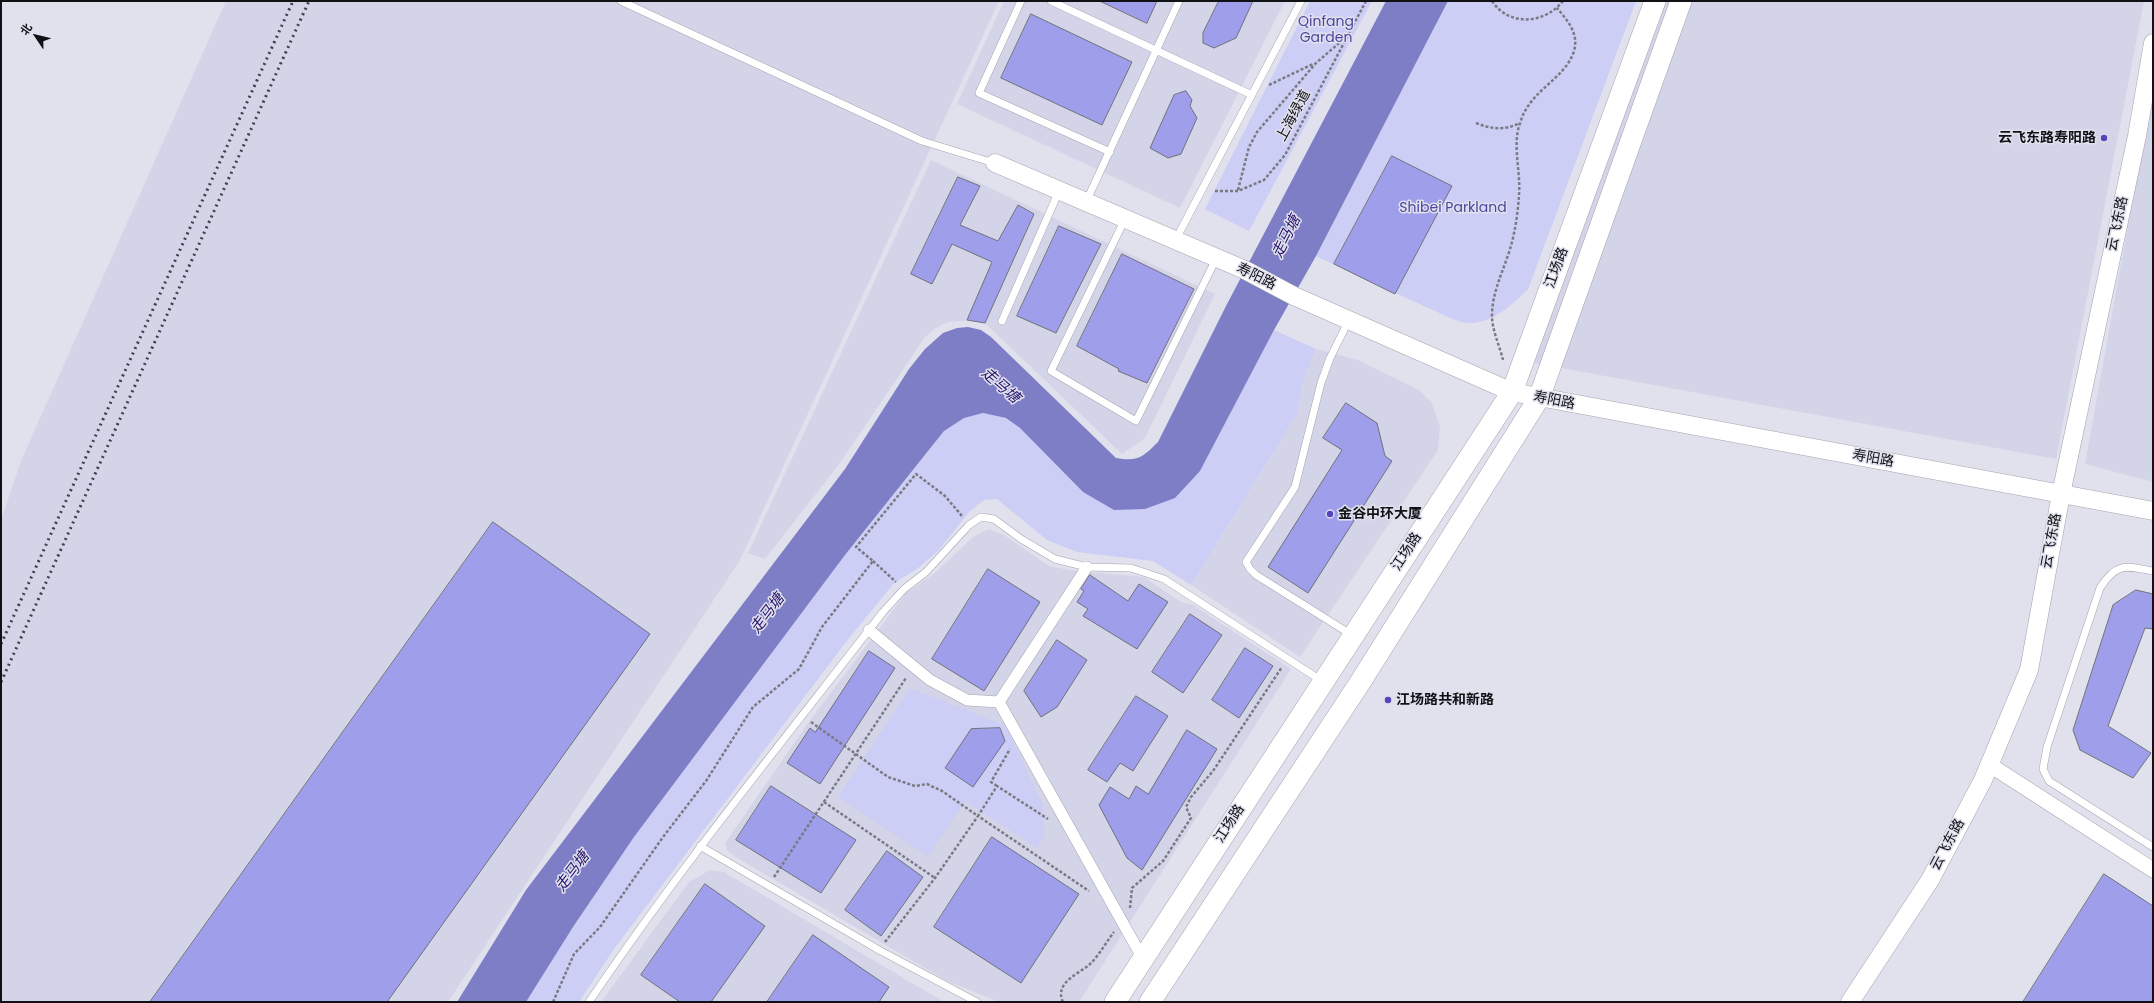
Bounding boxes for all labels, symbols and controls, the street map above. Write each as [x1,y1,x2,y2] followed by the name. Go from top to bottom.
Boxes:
[1298,14,1354,46] park label: Qinfang Garden
[16,16,56,56] north arrow
[16,20,36,38] text: 北
[1273,87,1315,145] street label: 上海绿道
[1998,130,2096,146] place label: 云飞东路寿阳路
[2099,133,2109,143] marker: 云飞东路寿阳路
[2104,195,2132,253] street label: 云飞东路
[1399,200,1507,216] park label: Shibei Parkland
[1269,213,1305,261] water label: 走马塘
[1542,245,1572,291] street label: 江场路
[1233,260,1279,294] street label: 寿阳路
[977,364,1023,408] water label: 走马塘
[1532,389,1576,413] street label: 寿阳路
[1851,447,1895,471] street label: 寿阳路
[1338,506,1422,522] place label: 金谷中环大厦
[1325,509,1335,519] marker: 金谷中环大厦
[2039,512,2065,570] street label: 云飞东路
[1389,530,1425,574] street label: 江场路
[747,591,789,637] water label: 走马塘
[1396,692,1494,708] place label: 江场路共和新路
[1383,695,1393,705] marker: 江场路共和新路
[1212,802,1248,846] street label: 江场路
[1927,816,1969,874] street label: 云飞东路
[552,849,594,895] water label: 走马塘

